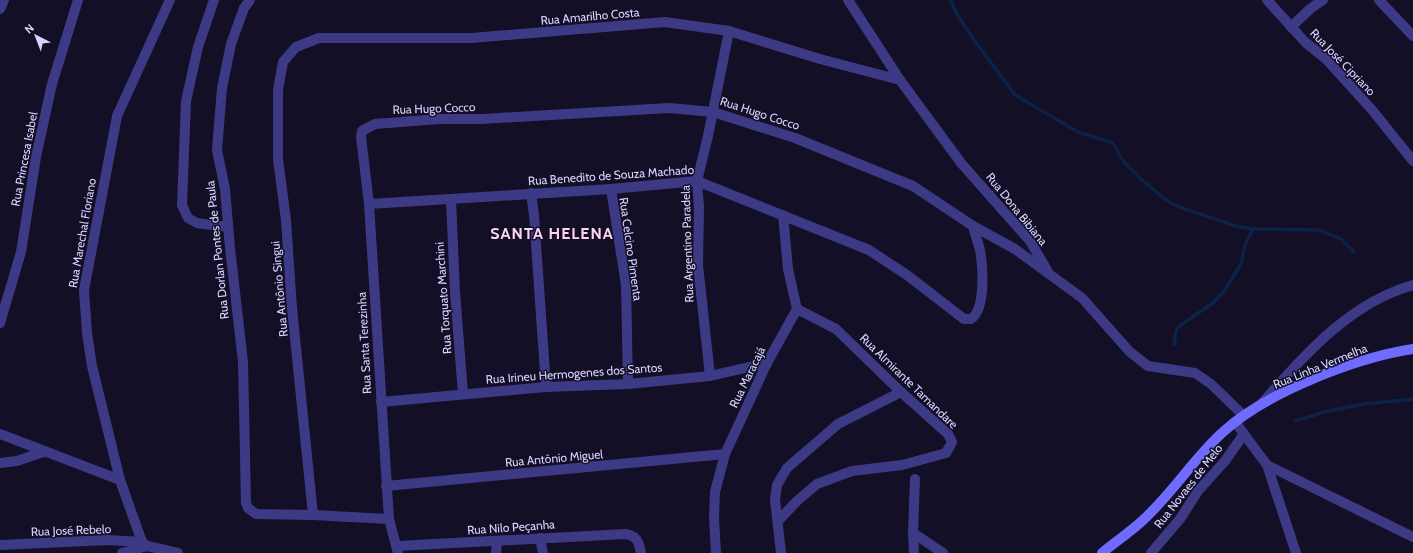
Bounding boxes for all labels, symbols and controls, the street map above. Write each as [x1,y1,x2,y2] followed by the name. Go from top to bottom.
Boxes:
[540,4,640,28] street label: Rua Amarilho Costa
[16,16,56,56] north arrow
[22,21,37,36] text: N
[1307,25,1379,99] street label: Rua José Cipriano
[718,93,802,133] street label: Rua Hugo Cocco
[392,99,476,117] street label: Rua Hugo Cocco
[7,110,41,208] street label: Rua Princesa Isabel
[527,162,695,188] street label: Rua Benedito de Souza Machado
[983,170,1051,249] street label: Rua Dona Bibiana
[65,176,99,289] street label: Rua Marechal Floriano
[202,180,232,320] street label: Rua Dorlan Pontes de Paula
[677,185,697,303] street label: Rua Argentino Paradela
[616,196,646,302] street label: Rua Celcino Pimenta
[490,224,614,243] district label: SANTA HELENA
[267,241,291,337] street label: Rua Antônio Singui
[432,241,454,355] street label: Rua Torquato Marchini
[354,291,374,394] street label: Rua Santa Terezinha
[857,330,961,432] street label: Rua Almirante Tamandare
[1271,340,1370,392] street label: Rua Linha Vermelha
[726,344,768,410] street label: Rua Maracajá
[485,359,663,387] street label: Rua Irineu Hermogenes dos Santos
[1150,441,1226,531] street label: Rua Novaes de Melo
[504,446,604,470] street label: Rua Antônio Miguel
[467,516,556,538] street label: Rua Nilo Peçanha
[31,521,112,539] street label: Rua José Rebelo

